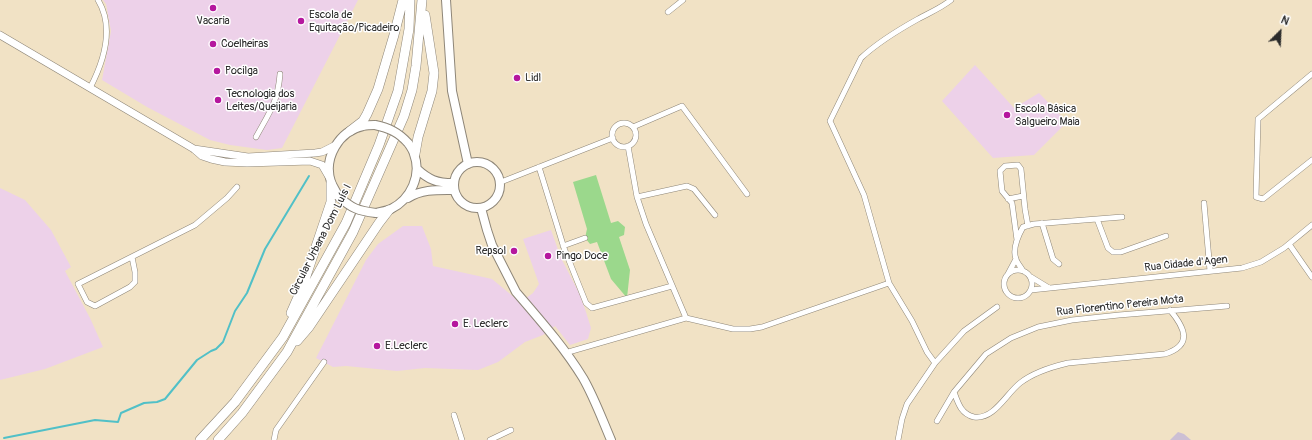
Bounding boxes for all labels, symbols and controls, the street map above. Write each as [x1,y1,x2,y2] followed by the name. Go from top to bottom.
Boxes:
[208,3,218,13] marker: Vacaria
[309,8,399,34] place label: Escola de Equitação/Picadeiro
[1260,12,1300,52] north arrow
[1279,13,1291,28] text: N
[196,14,230,28] place label: Vacaria
[296,16,306,26] marker: Escola de Equitação/Picadeiro
[221,37,268,51] place label: Coelheiras
[208,39,218,49] marker: Coelheiras
[225,64,258,78] place label: Pocilga
[212,66,222,76] marker: Pocilga
[525,71,541,85] place label: Lidl
[512,73,522,83] marker: Lidl
[226,87,297,113] place label: Tecnologia dos Leites/Queijaria
[213,95,223,105] marker: Tecnologia dos Leites/Queijaria
[1015,102,1080,128] place label: Escola Básica Salgueiro Maia
[1002,110,1012,120] marker: Escola Básica Salgueiro Maia
[287,182,355,298] street label: Circular Urbana Dom Luís I
[476,244,506,258] place label: Repsol
[509,246,519,256] marker: Repsol
[556,249,608,263] place label: Pingo Doce
[543,251,553,261] marker: Pingo Doce
[1144,253,1228,275] street label: Rua Cidade d'Agen
[1056,293,1184,319] street label: Rua Florentino Pereira Mota
[463,317,508,331] place label: E. Leclerc
[450,319,460,329] marker: E. Leclerc
[385,339,428,353] place label: E.Leclerc
[372,341,382,351] marker: E.Leclerc

